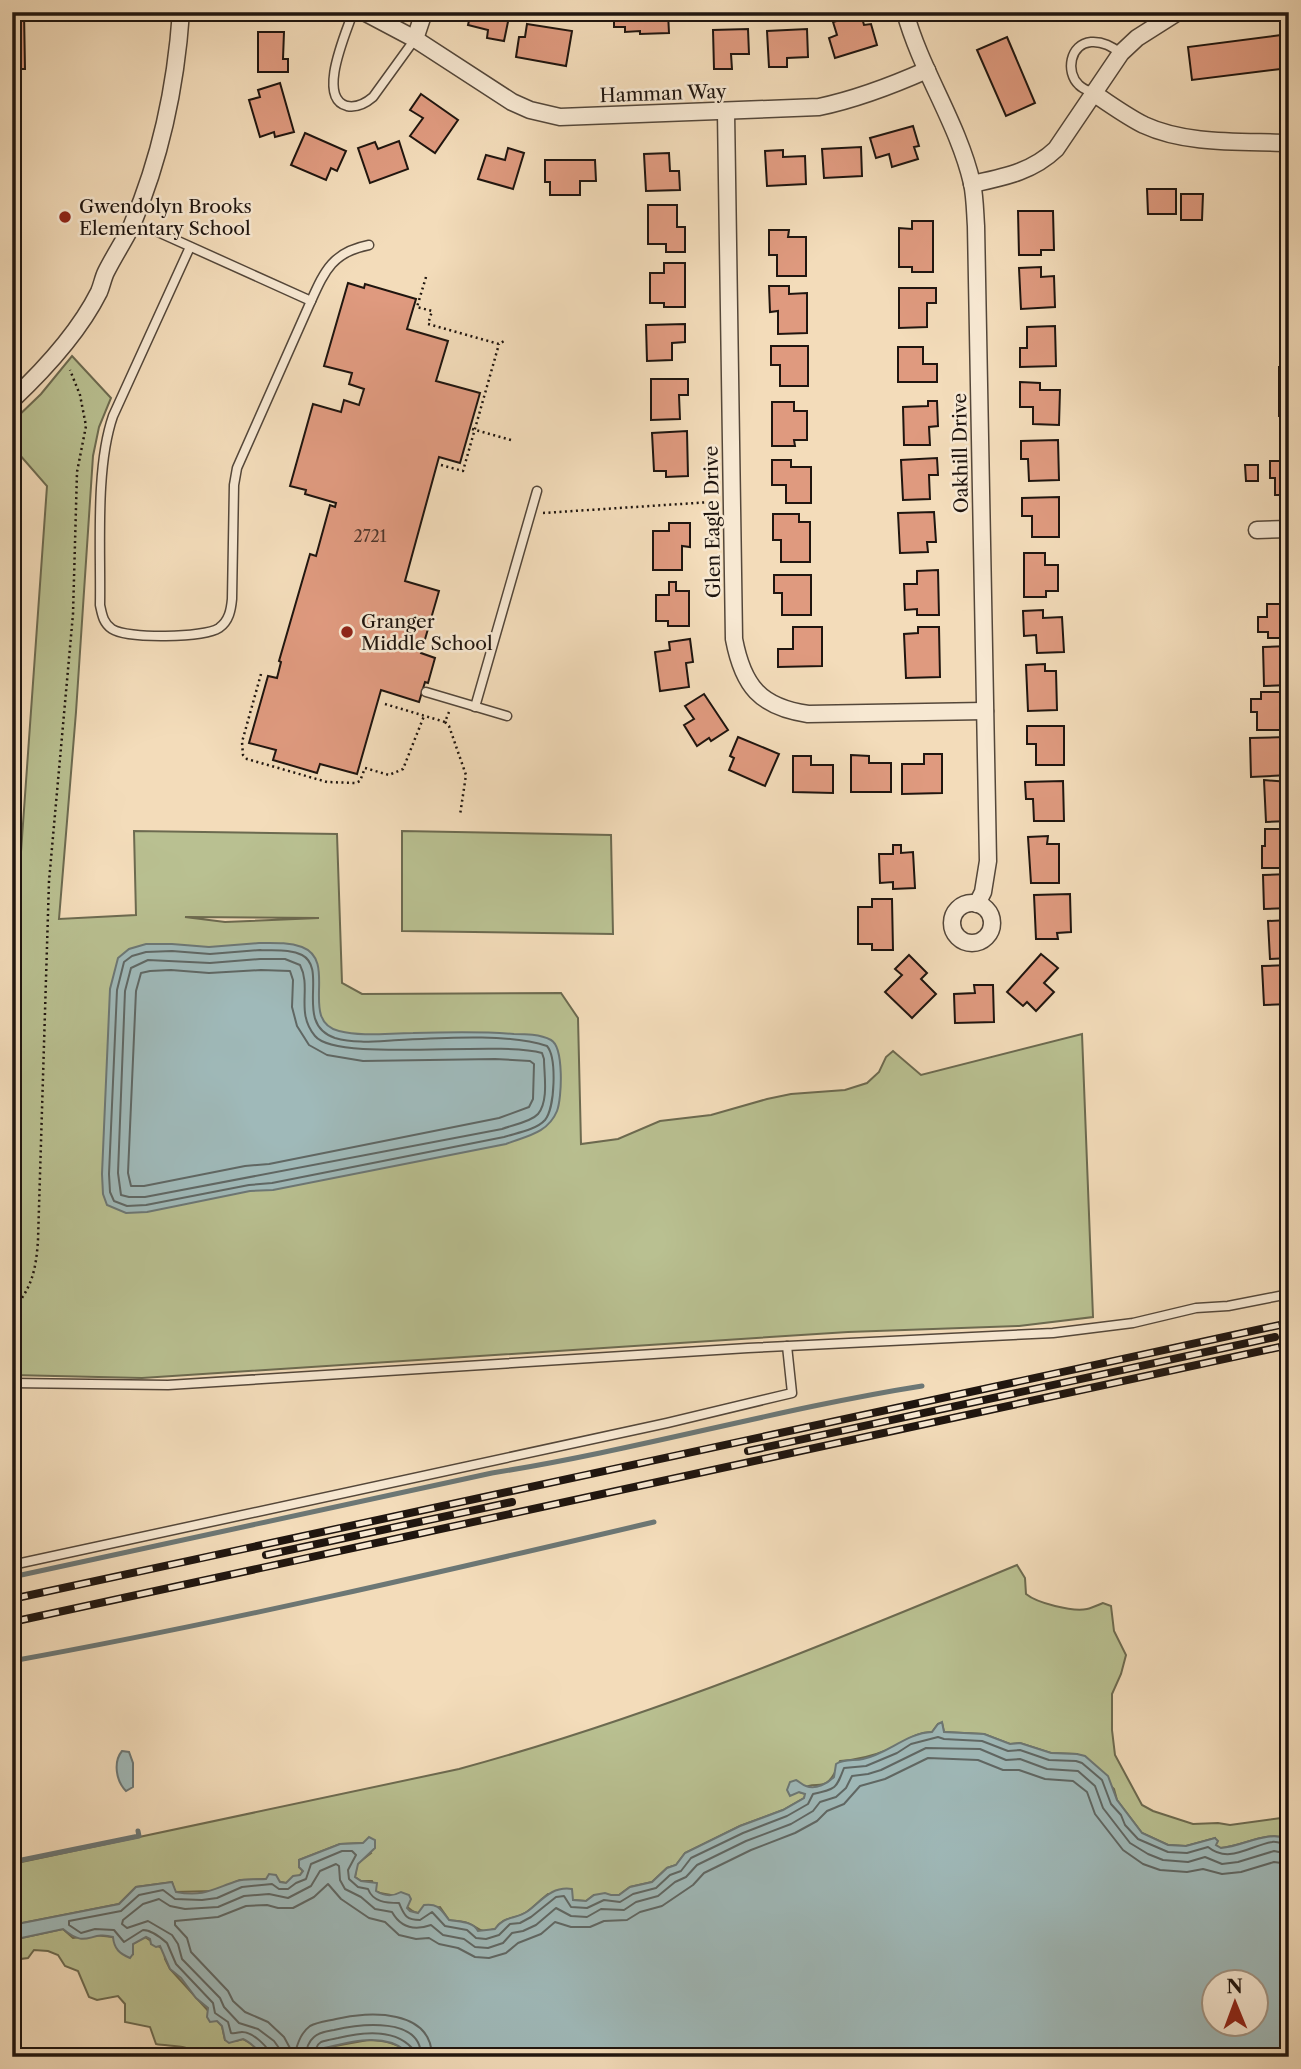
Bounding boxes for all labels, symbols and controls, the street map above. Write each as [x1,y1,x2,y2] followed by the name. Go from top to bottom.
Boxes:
[599,80,727,107] street label: Hamman Way
[79,195,252,240] place label: Gwendolyn Brooks Elementary School
[57,209,73,225] marker: Gwendolyn Brooks Elementary School
[948,393,973,513] street label: Oakhill Drive
[700,446,725,598] street label: Glen Eagle Drive
[353,526,387,546] house number: 2721
[361,610,493,655] place label: Granger Middle School
[339,624,355,640] marker: Granger Middle School
[1200,1968,1270,2038] north arrow
[1226,1975,1243,1998] text: N

